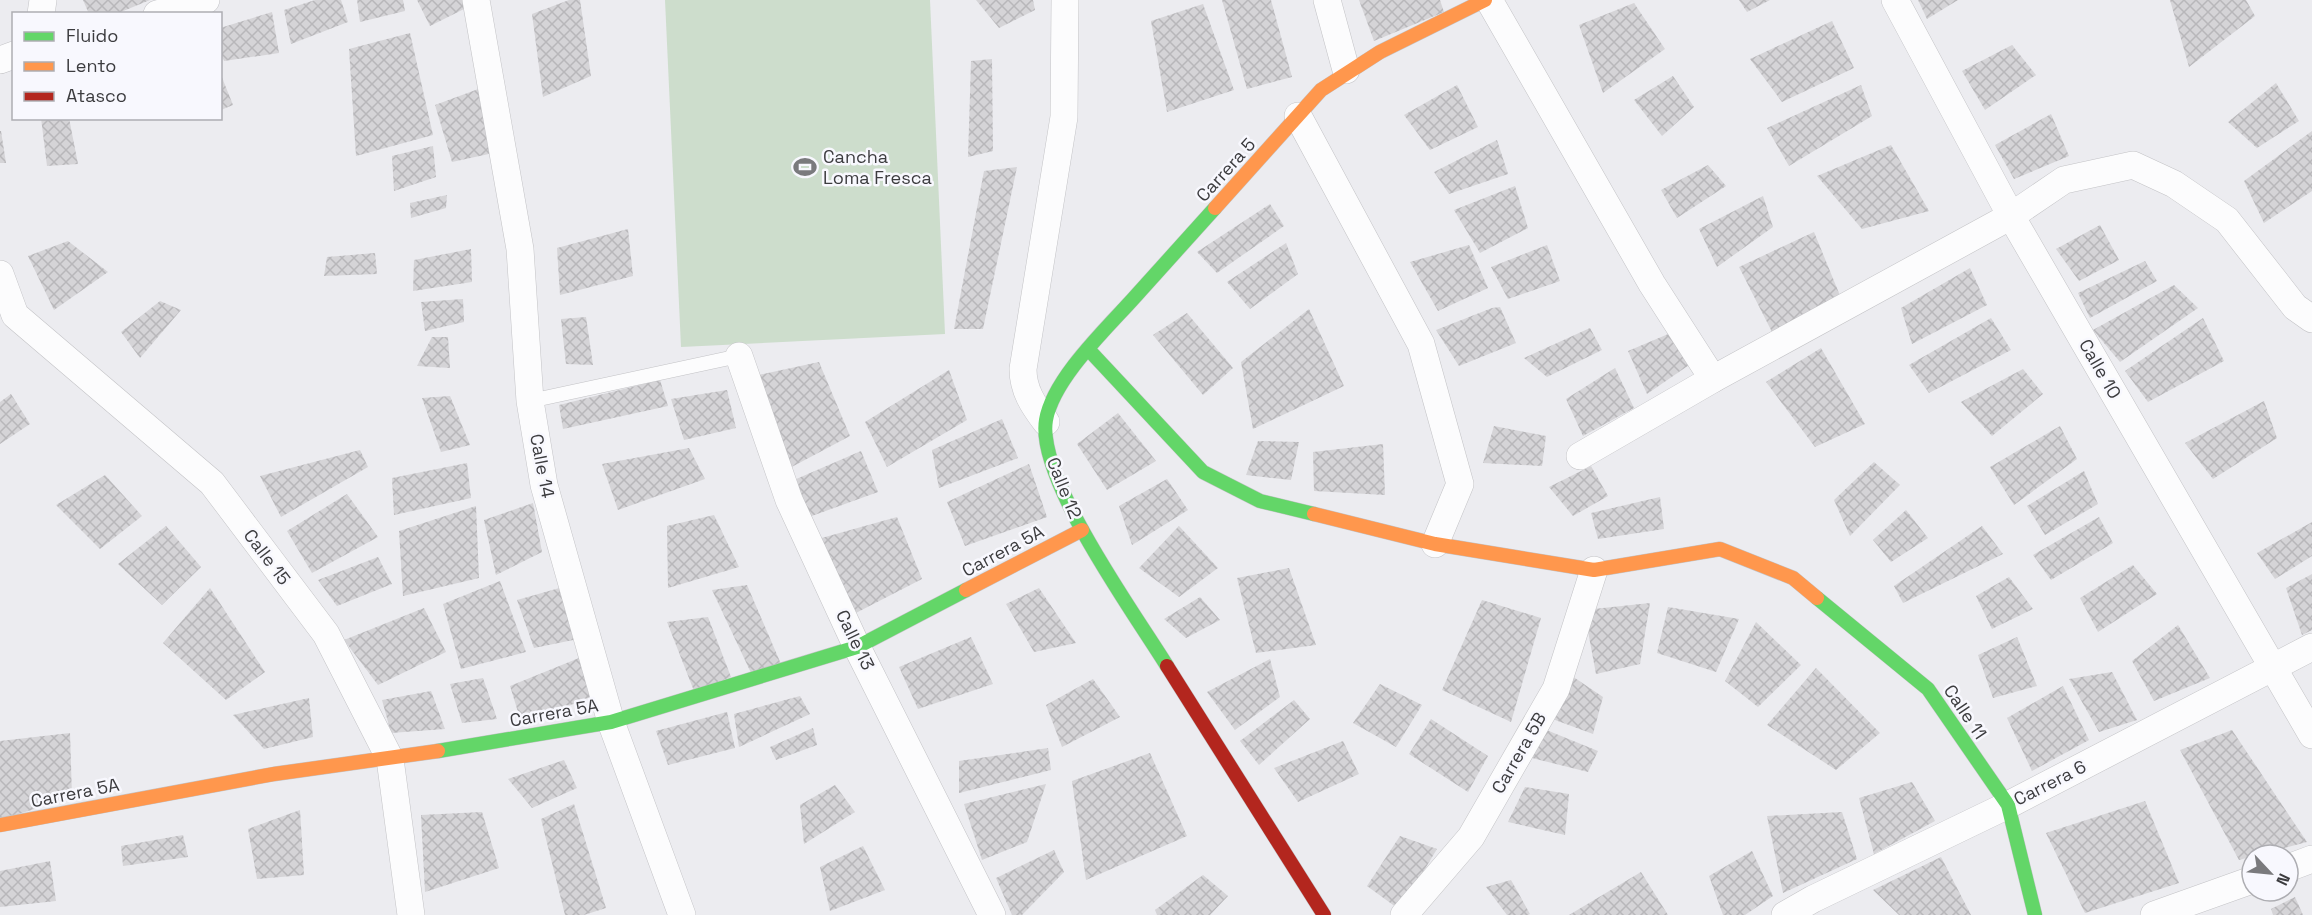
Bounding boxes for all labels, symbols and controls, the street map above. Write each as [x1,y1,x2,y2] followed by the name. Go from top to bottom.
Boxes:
[12,12,222,120] legend
[66,24,118,47] text: Fluido
[66,54,116,77] text: Lento
[66,84,127,107] text: Atasco
[1191,133,1260,206] street label: Carrera 5
[823,145,932,189] place label: Cancha Loma Fresca
[792,154,818,180] sports icon: Cancha Loma Fresca
[2074,335,2127,403] street label: Calle 10
[525,432,560,500] street label: Calle 14
[1042,454,1087,522] street label: Calle 12
[958,519,1048,582] street label: Carrera 5A
[239,524,296,589] street label: Calle 15
[831,606,880,674] street label: Calle 13
[1939,680,1992,743] street label: Calle 11
[508,693,600,732] street label: Carrera 5A
[1486,708,1551,797] street label: Carrera 5B
[2010,755,2090,811] street label: Carrera 6
[29,773,121,812] street label: Carrera 5A
[2240,843,2300,903] north arrow
[2271,870,2295,889] text: N

